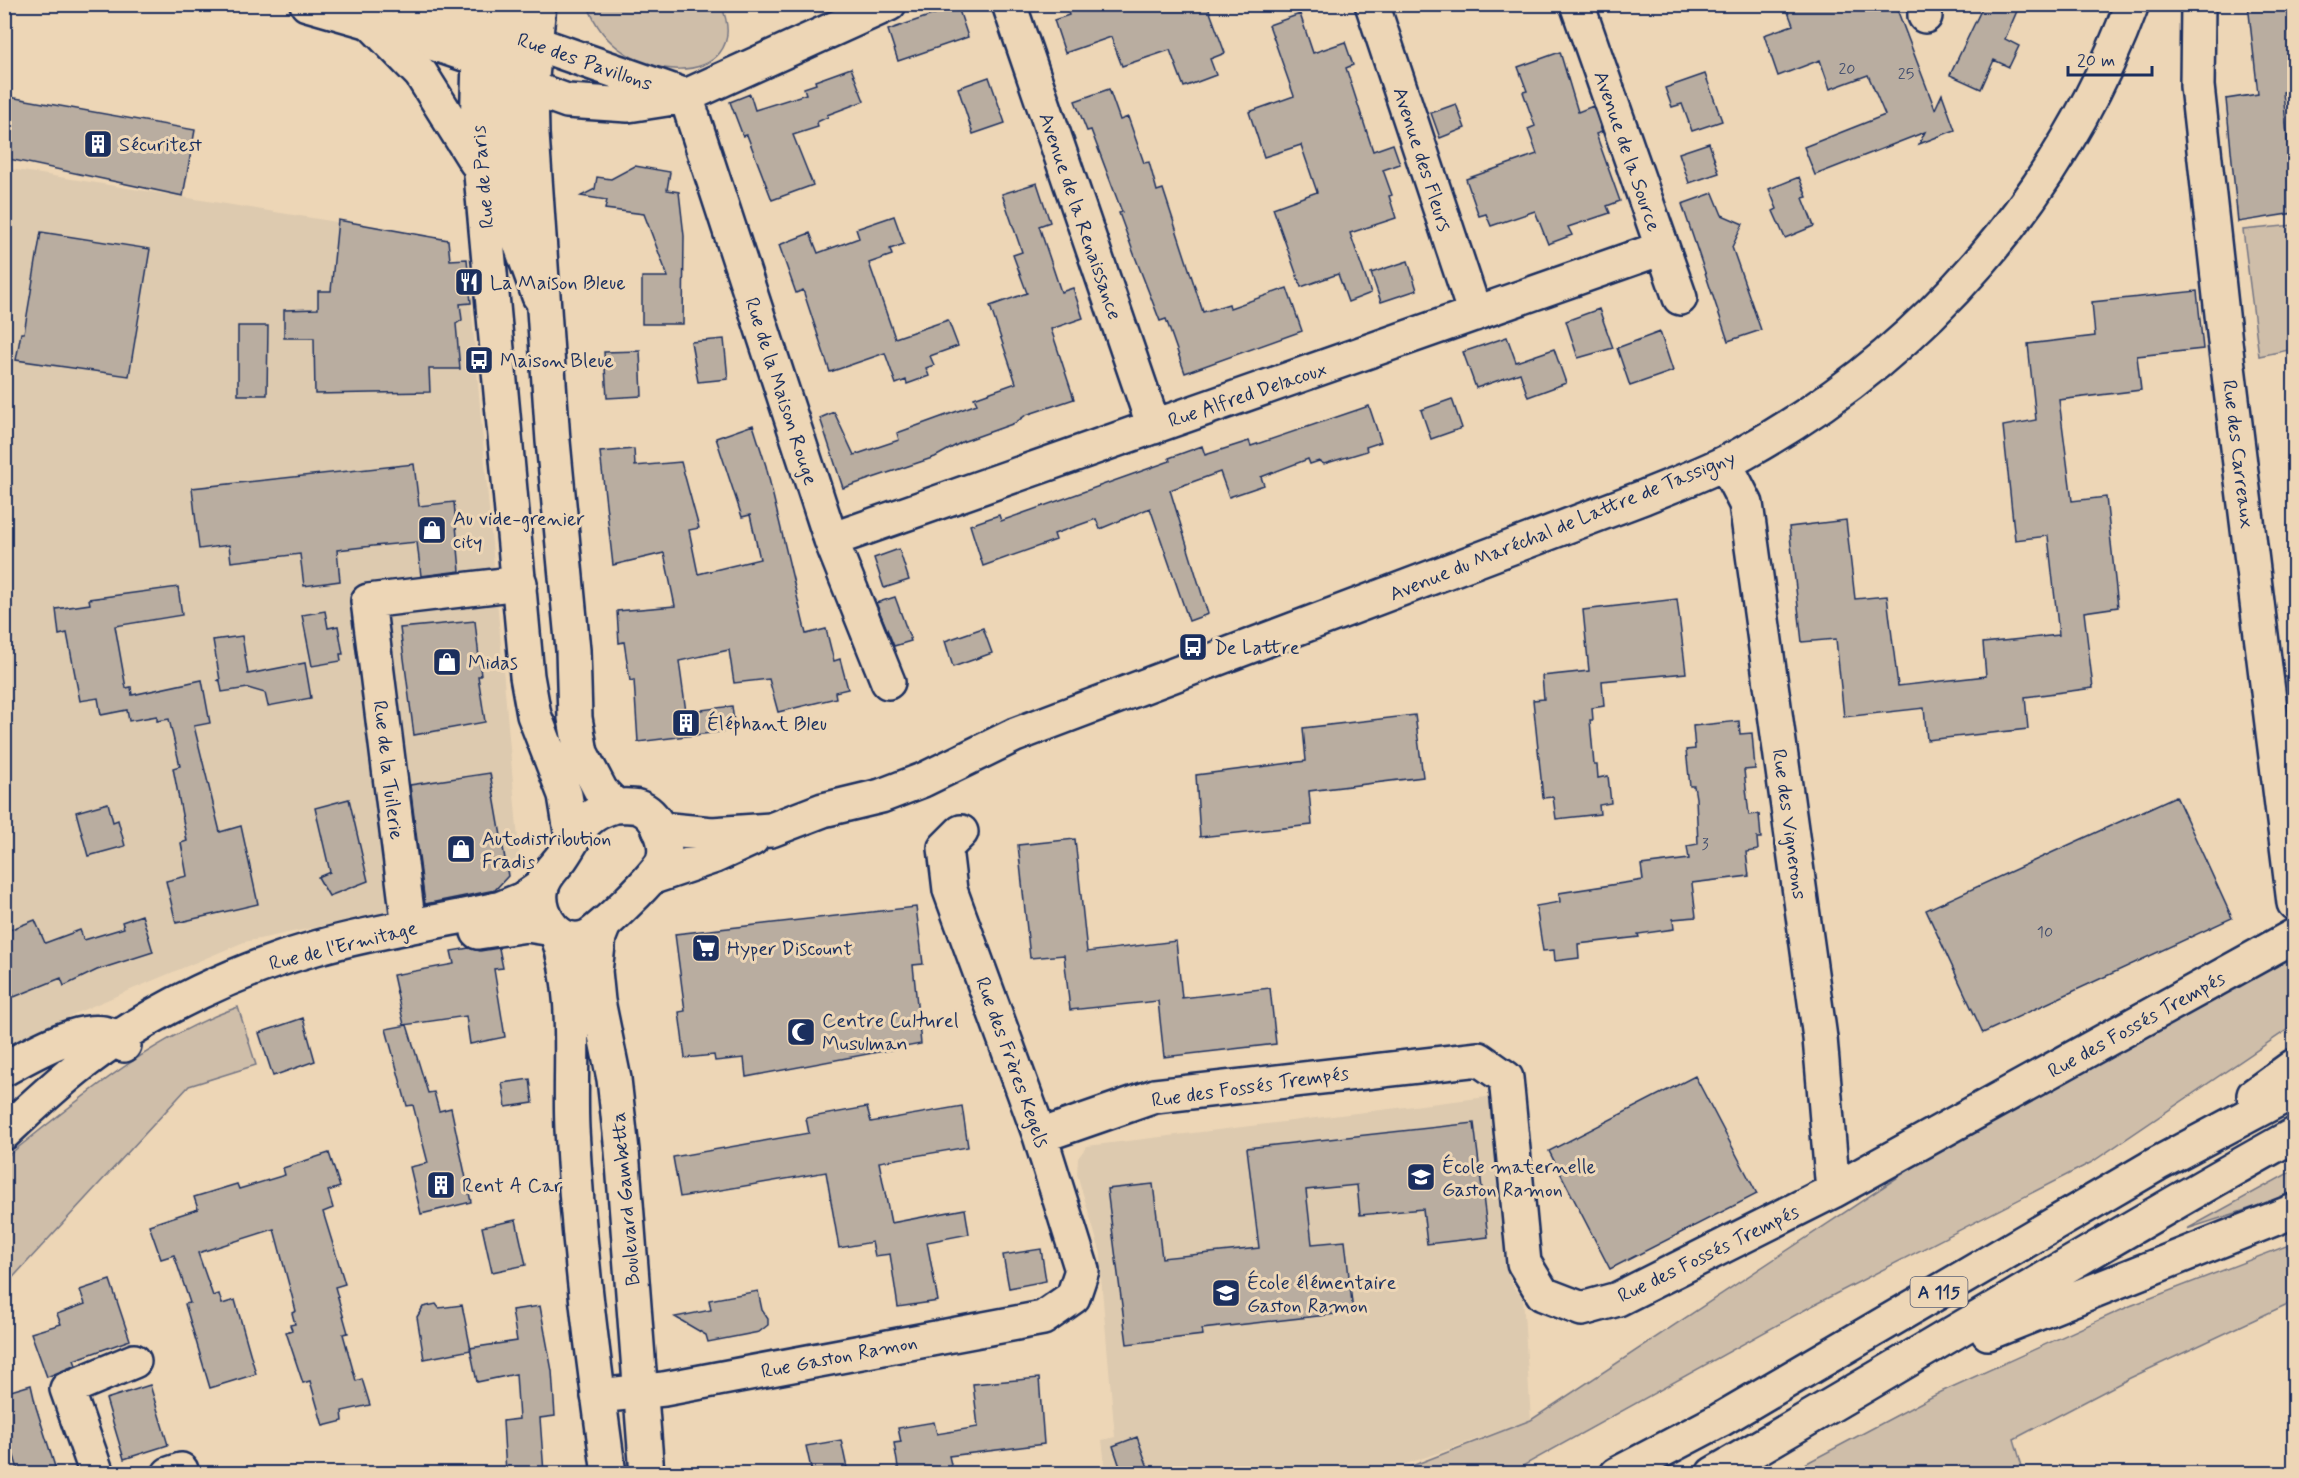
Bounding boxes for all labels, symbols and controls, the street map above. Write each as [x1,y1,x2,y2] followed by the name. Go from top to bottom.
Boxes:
[513,27,656,98] street label: Rue des Pavillons
[2068,39,2152,77] scale bar
[2077,49,2115,73] text: 20 m
[1839,59,1856,80] house number: 20
[1898,64,1914,85] house number: 25
[1586,68,1667,235] street label: Avenue de la Source
[1386,84,1458,235] street label: Avenue des Fleurs
[1031,109,1128,324] street label: Avenue de la Renaissance
[466,124,501,230] street label: Rue de Paris
[82,128,114,160] building icon: Sécuritest
[119,132,202,159] place label: Sécuritest
[453,266,485,298] restaurant icon: La Maison Bleue
[490,270,626,297] place label: La Maison Bleue
[737,294,824,489] street label: Rue de la Maison Rouge
[463,344,495,376] bus stop icon: Maison Bleue
[500,348,614,375] place label: Maison Bleue
[1165,356,1330,435] street label: Rue Alfred Delacoux
[2215,378,2260,531] street label: Rue des Carreaux
[1386,444,1740,609] street label: Avenue du Maréchal de Lattre de Tassigny
[453,506,585,556] place label: Au vide-grenier city
[416,514,448,546] shop icon: Au vide-grenier city
[1177,631,1209,663] bus stop icon: De Lattre
[1214,635,1300,662] place label: De Lattre
[431,646,463,678] shop icon: Midas
[468,650,518,677] place label: Midas
[366,699,409,841] street label: Rue de la Tuilerie
[670,707,702,739] building icon: Éléphant Bleu
[707,711,827,738] place label: Éléphant Bleu
[1765,747,1812,901] street label: Rue des Vignerons
[482,826,611,876] place label: Autodistribution Fradis
[445,833,477,865] shop icon: Autodistribution Fradis
[1701,834,1709,855] house number: 3
[266,915,420,978] street label: Rue de l'Ermitage
[2037,922,2053,943] house number: 10
[690,932,722,964] supermarket icon: Hyper Discount
[727,936,853,963] place label: Hyper Discount
[2043,965,2230,1085] street label: Rue des Fossés Trempés
[968,973,1055,1152] street label: Rue des Frères Kegels
[822,1008,959,1058] place label: Centre Culturel Musulman
[785,1016,817,1048] mosque icon: Centre Culturel Musulman
[1150,1060,1351,1115] street label: Rue des Fossés Trempés
[605,1111,648,1287] street label: Boulevard Gambetta
[1442,1154,1596,1204] place label: École maternelle Gaston Ramon
[1405,1161,1437,1193] school or university icon: École maternelle Gaston Ramon
[425,1169,457,1201] building icon: Rent A Car
[462,1173,563,1200] place label: Rent A Car
[1613,1199,1804,1310] street label: Rue des Fossés Trempés
[1247,1270,1396,1320] place label: École élémentaire Gaston Ramon
[1210,1277,1242,1309] school or university icon: École élémentaire Gaston Ramon
[1910,1277,1968,1307] road number: A 115
[759,1329,920,1386] street label: Rue Gaston Ramon

